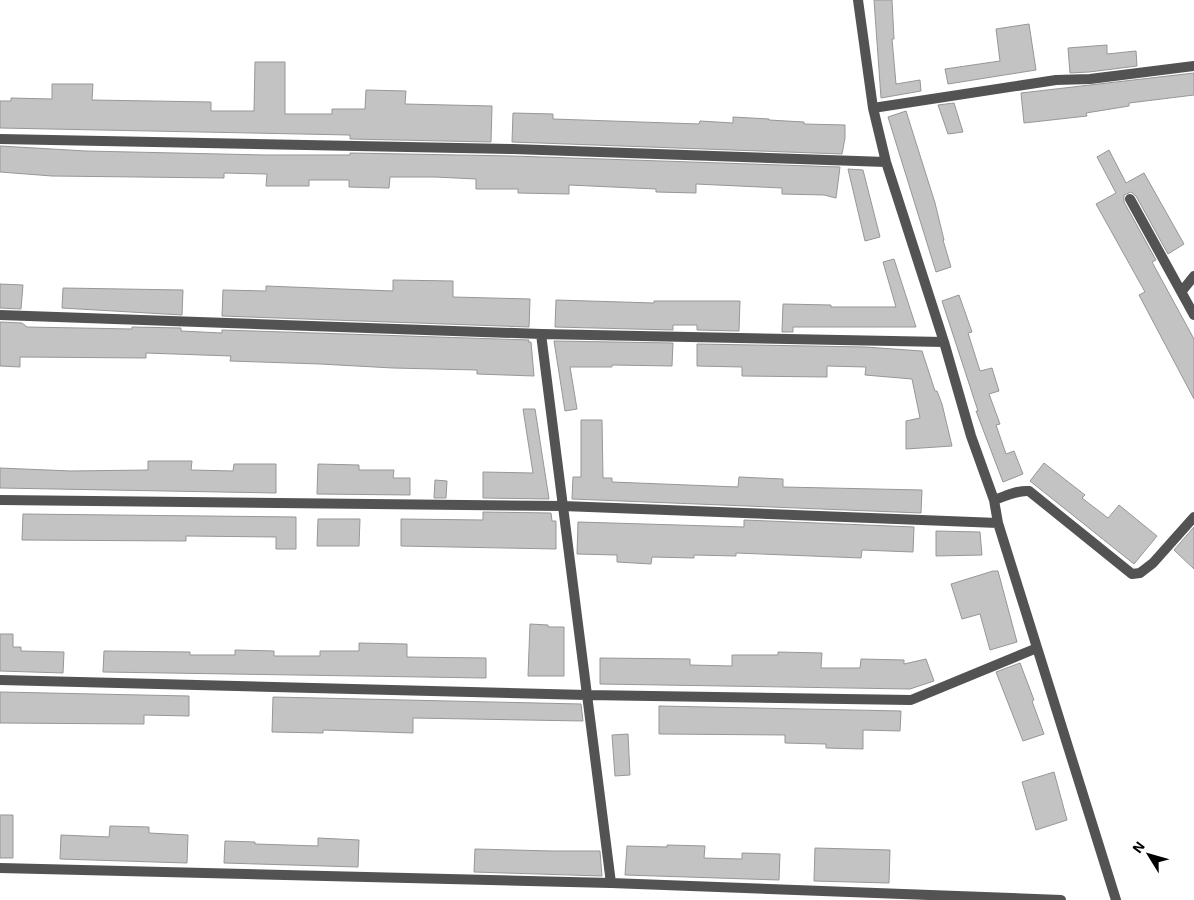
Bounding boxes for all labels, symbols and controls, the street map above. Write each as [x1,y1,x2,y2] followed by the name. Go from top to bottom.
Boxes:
[1124,830,1174,880] north arrow
[1128,838,1148,856] text: N

